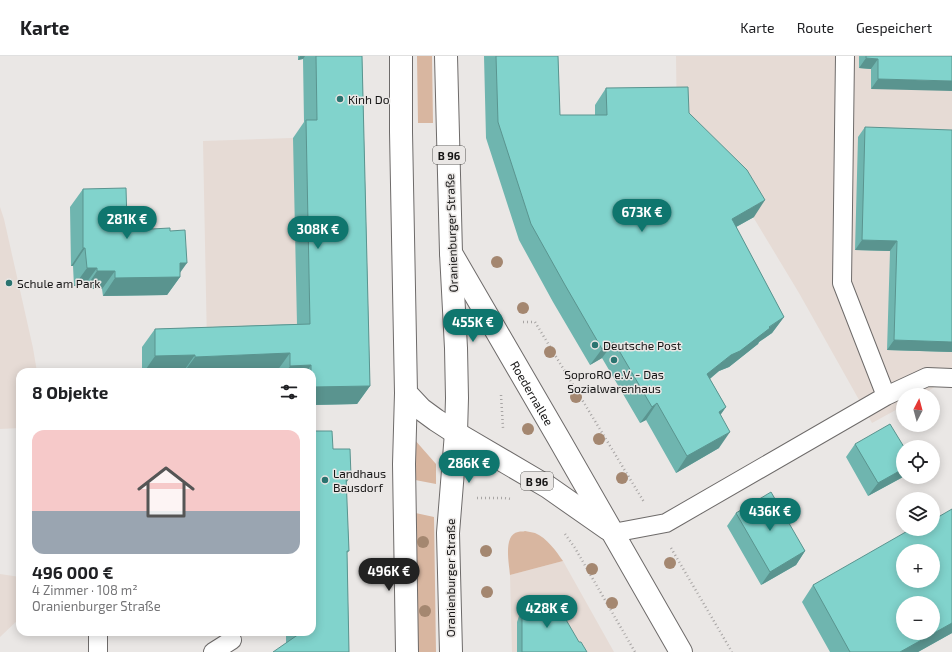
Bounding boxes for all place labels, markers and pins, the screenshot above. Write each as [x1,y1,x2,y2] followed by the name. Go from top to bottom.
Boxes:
[348,92,390,106] place label: Kinh Do
[335,94,345,104] marker: Kinh Do
[609,199,675,233] pin: 673K €
[94,206,160,240] pin: 281K €
[285,216,351,250] pin: 308K €
[17,276,100,290] place label: Schule am Park
[4,278,14,288] marker: Schule am Park
[440,309,506,343] pin: 455K €
[603,338,682,352] place label: Deutsche Post
[590,340,600,350] marker: Deutsche Post
[609,355,619,365] marker: SoproRO e.V. - Das Sozialwarenhaus
[564,367,664,395] place label: SoproRO e.V. - Das Sozialwarenhaus
[436,450,502,484] pin: 286K €
[333,466,386,494] place label: Landhaus Bausdorf
[320,475,330,485] marker: Landhaus Bausdorf
[737,498,803,532] pin: 436K €
[356,558,422,592] pin: 496K €
[514,595,580,629] pin: 428K €

